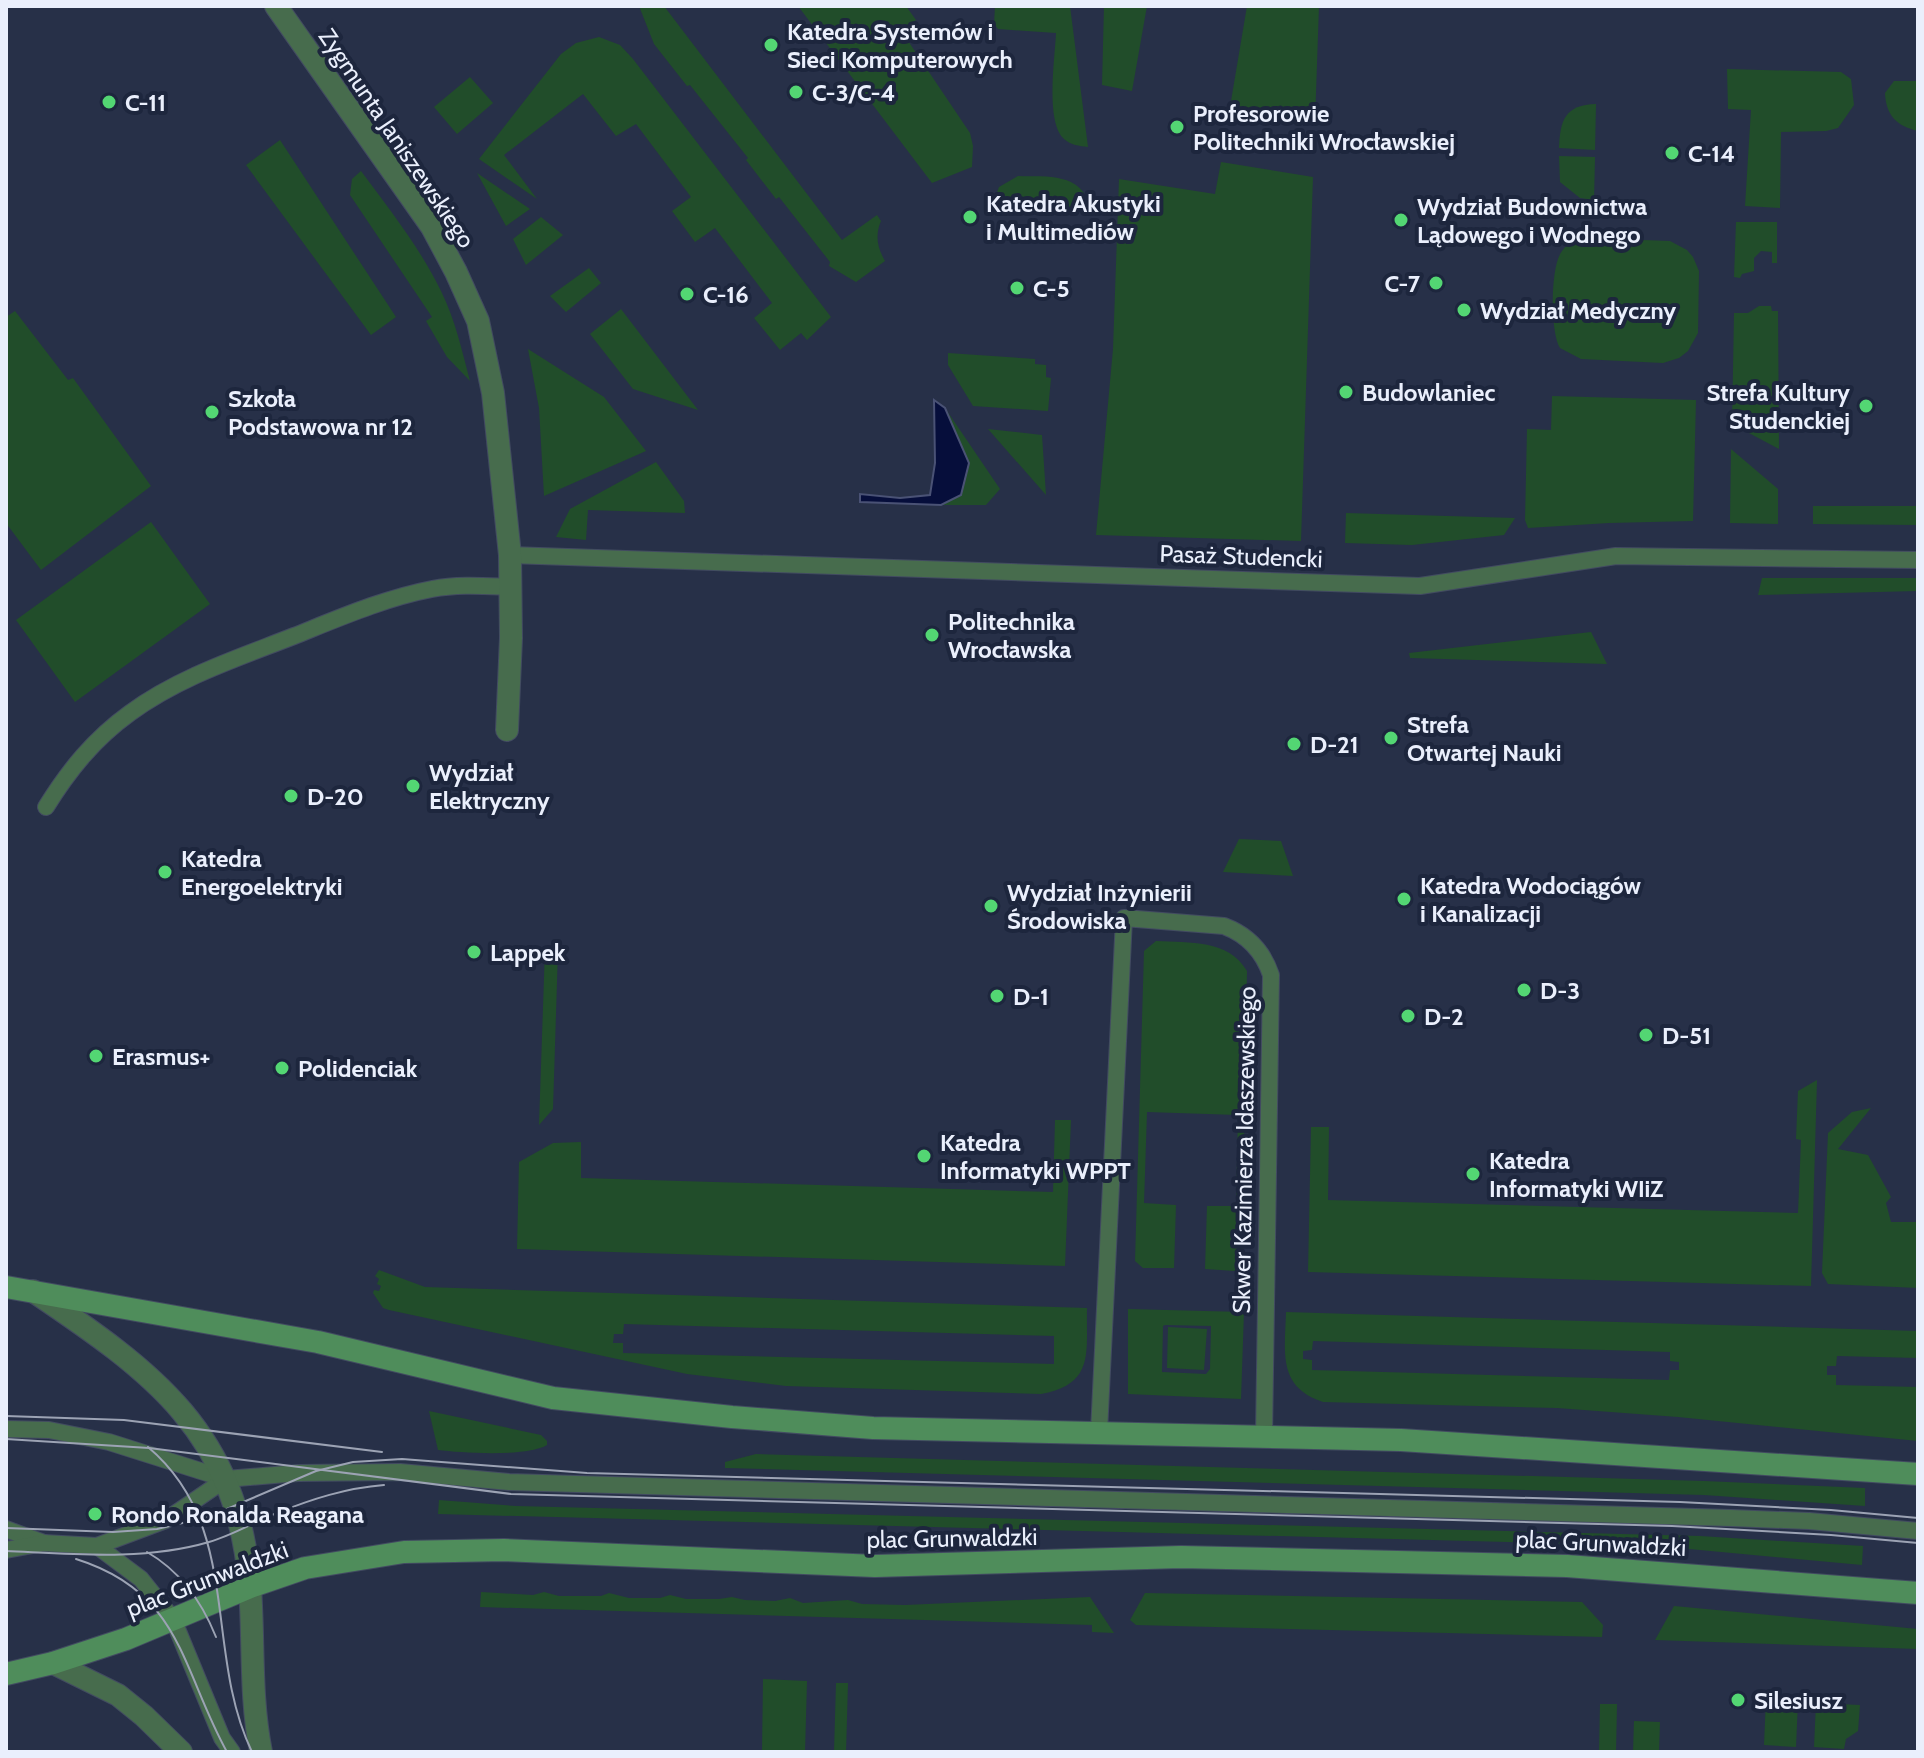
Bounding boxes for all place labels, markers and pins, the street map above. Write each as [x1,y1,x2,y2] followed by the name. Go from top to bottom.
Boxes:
[787,17,1013,74] place label: Katedra Systemów i Sieci Komputerowych
[762,36,780,54] marker: Katedra Systemów i Sieci Komputerowych
[812,78,895,107] place label: C-3/C-4
[787,83,805,101] marker: C-3/C-4
[125,88,166,117] place label: C-11
[100,93,118,111] marker: C-11
[1193,99,1455,156] place label: Profesorowie Politechniki Wrocławskiej
[1168,118,1186,136] marker: Profesorowie Politechniki Wrocławskiej
[1688,139,1735,168] place label: C-14
[1663,144,1681,162] marker: C-14
[986,189,1161,246] place label: Katedra Akustyki i Multimediów
[1417,192,1647,249] place label: Wydział Budownictwa Lądowego i Wodnego
[961,208,979,226] marker: Katedra Akustyki i Multimediów
[1392,211,1410,229] marker: Wydział Budownictwa Lądowego i Wodnego
[1385,269,1421,298] place label: C-7
[1033,274,1070,303] place label: C-5
[1427,274,1445,292] marker: C-7
[1008,279,1026,297] marker: C-5
[703,280,749,309] place label: C-16
[678,285,696,303] marker: C-16
[1480,296,1676,325] place label: Wydział Medyczny
[1455,301,1473,319] marker: Wydział Medyczny
[1362,378,1495,407] place label: Budowlaniec
[1707,378,1850,435] place label: Strefa Kultury Studenckiej
[1337,383,1355,401] marker: Budowlaniec
[228,384,413,441] place label: Szkoła Podstawowa nr 12
[1857,397,1875,415] marker: Strefa Kultury Studenckiej
[203,403,221,421] marker: Szkoła Podstawowa nr 12
[948,607,1075,664] place label: Politechnika Wrocławska
[923,626,941,644] marker: Politechnika Wrocławska
[1407,710,1562,767] place label: Strefa Otwartej Nauki
[1382,729,1400,747] marker: Strefa Otwartej Nauki
[1310,730,1359,759] place label: D-21
[1285,735,1303,753] marker: D-21
[429,758,550,815] place label: Wydział Elektryczny
[404,777,422,795] marker: Wydział Elektryczny
[307,782,364,811] place label: D-20
[282,787,300,805] marker: D-20
[181,844,343,901] place label: Katedra Energoelektryki
[156,863,174,881] marker: Katedra Energoelektryki
[1420,871,1641,928] place label: Katedra Wodociągów i Kanalizacji
[1007,878,1192,935] place label: Wydział Inżynierii Środowiska
[1395,890,1413,908] marker: Katedra Wodociągów i Kanalizacji
[982,897,1000,915] marker: Wydział Inżynierii Środowiska
[490,938,566,967] place label: Lappek
[465,943,483,961] marker: Lappek
[1540,976,1580,1005] place label: D-3
[1515,981,1533,999] marker: D-3
[1013,982,1049,1011] place label: D-1
[988,987,1006,1005] marker: D-1
[1424,1002,1464,1031] place label: D-2
[1399,1007,1417,1025] marker: D-2
[1662,1021,1711,1050] place label: D-51
[1637,1026,1655,1044] marker: D-51
[112,1042,210,1071] place label: Erasmus+
[87,1047,105,1065] marker: Erasmus+
[298,1054,418,1083] place label: Polidenciak
[273,1059,291,1077] marker: Polidenciak
[940,1128,1131,1185] place label: Katedra Informatyki WPPT
[1489,1146,1663,1203] place label: Katedra Informatyki WIiZ
[915,1147,933,1165] marker: Katedra Informatyki WPPT
[1464,1165,1482,1183] marker: Katedra Informatyki WIiZ
[111,1500,364,1529] place label: Rondo Ronalda Reagana
[86,1505,104,1523] marker: Rondo Ronalda Reagana
[1754,1686,1843,1715] place label: Silesiusz
[1729,1691,1747,1709] marker: Silesiusz

